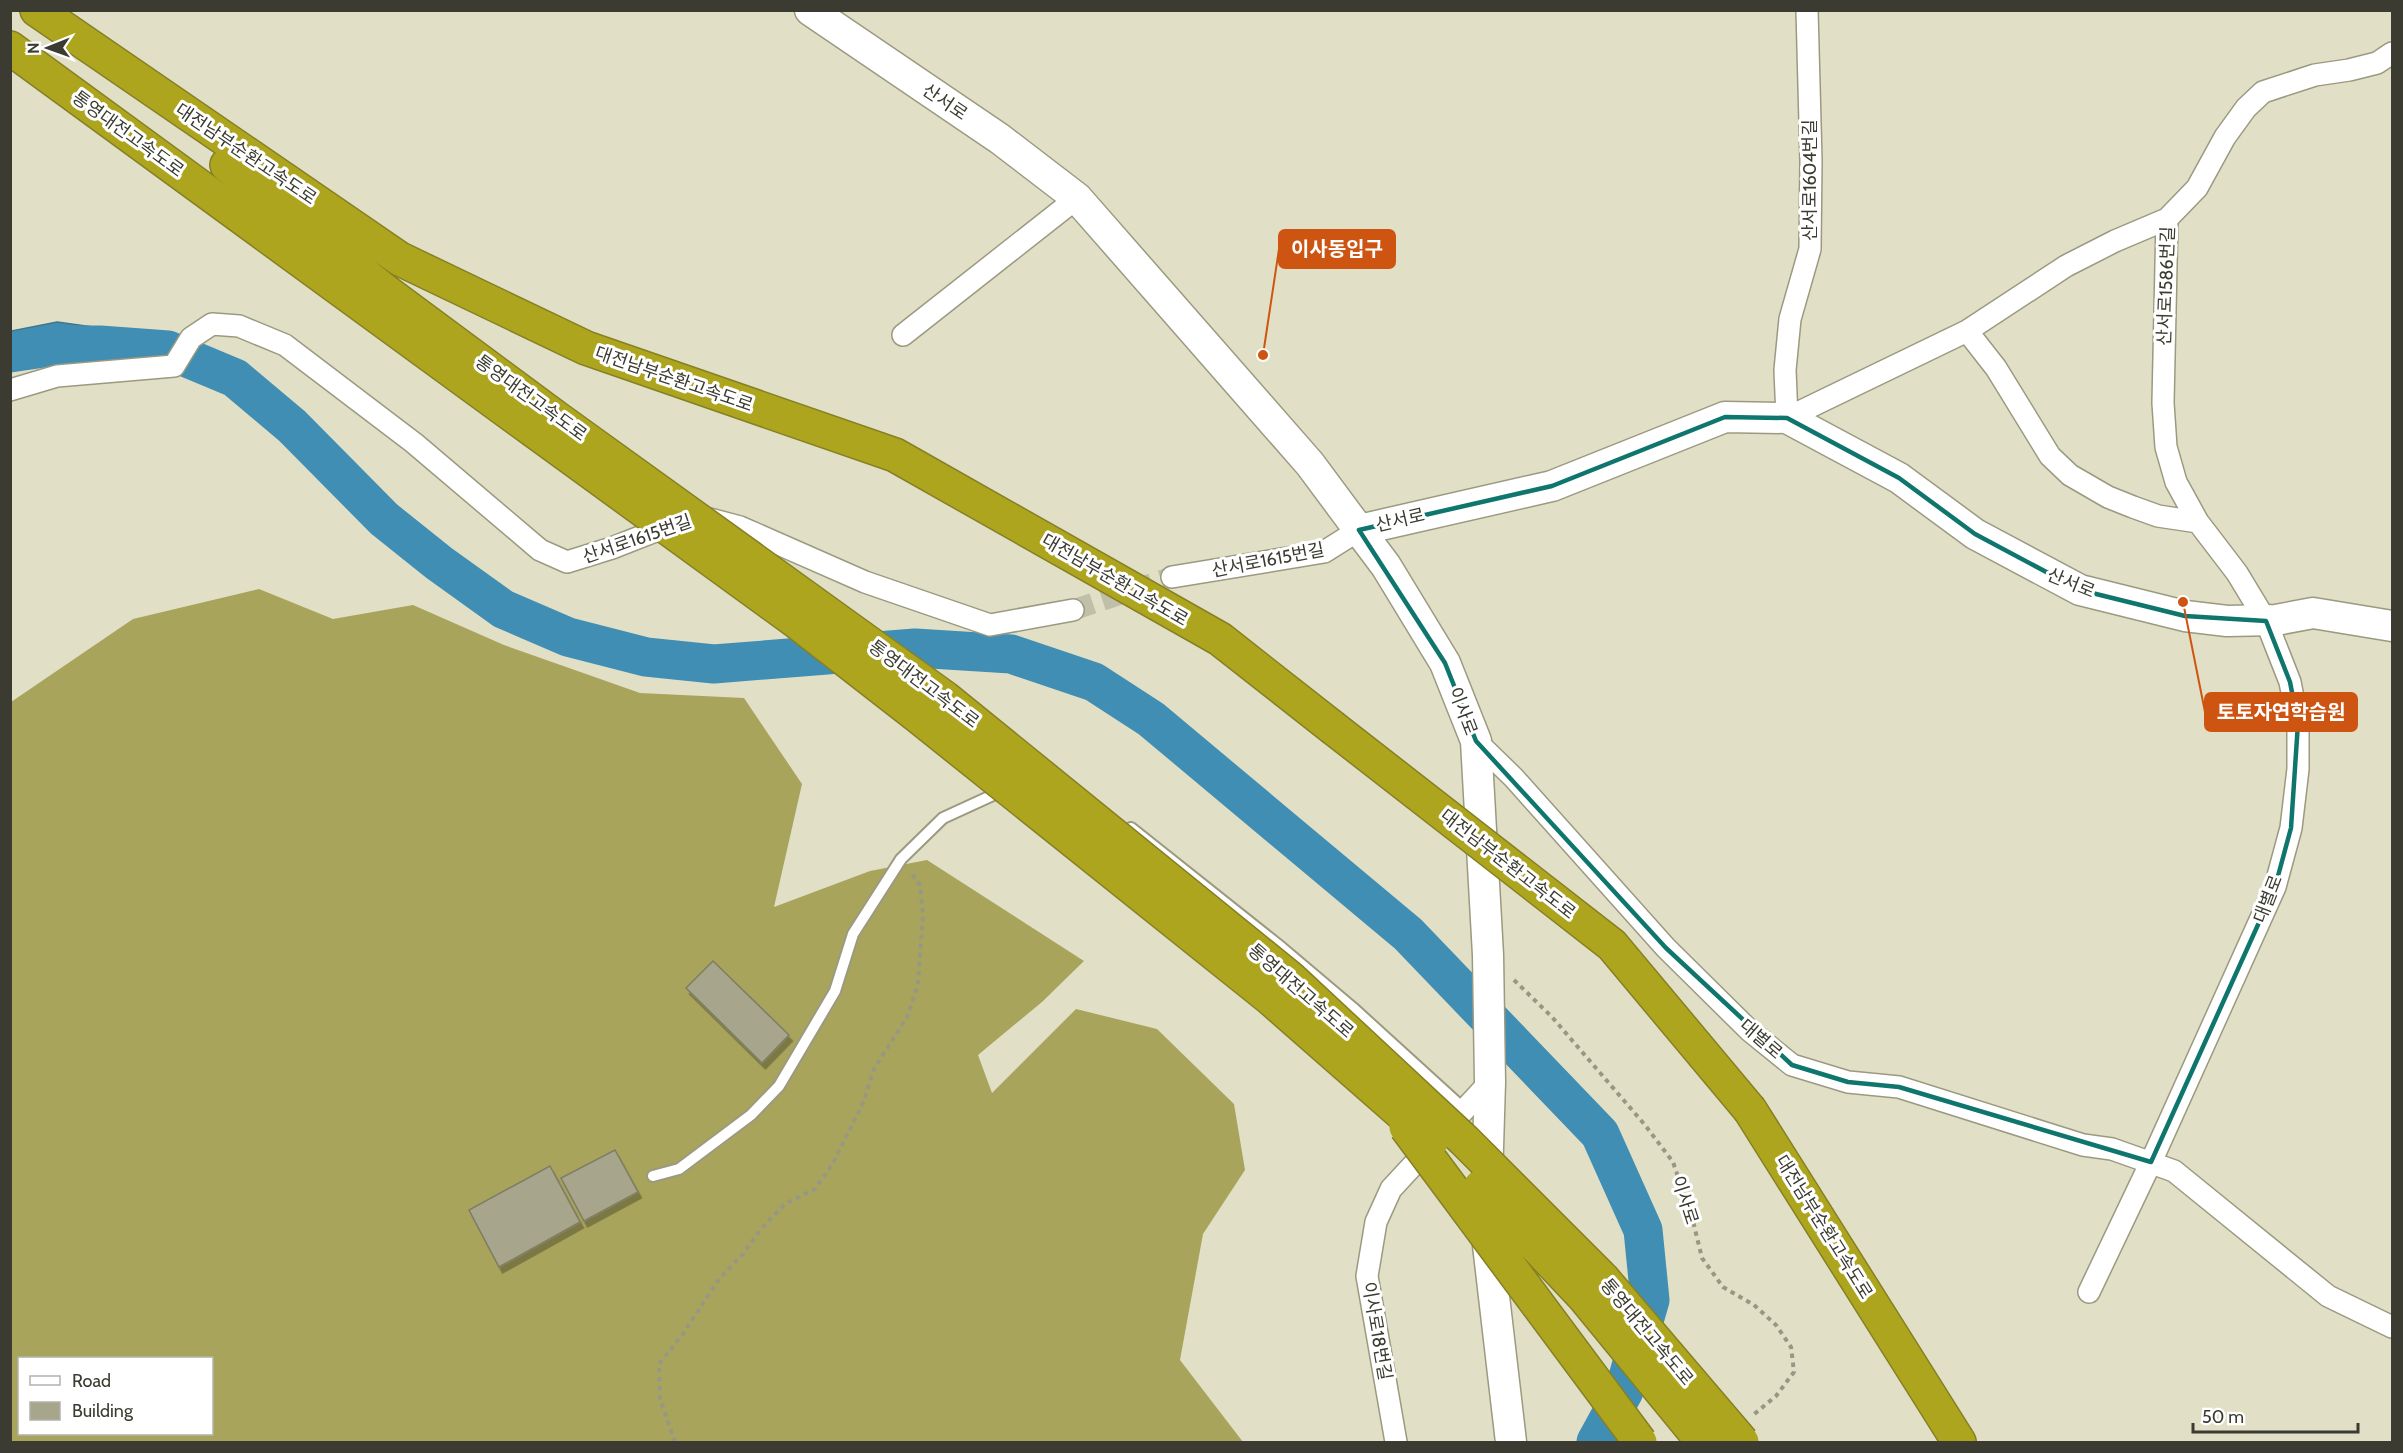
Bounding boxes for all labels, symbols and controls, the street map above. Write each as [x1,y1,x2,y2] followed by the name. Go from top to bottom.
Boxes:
[18,18,78,78] north arrow
[24,42,43,54] text: N
[918,79,972,125] street label: 산서로
[68,86,188,182] street label: 통영대전고속도로
[171,99,321,209] street label: 대전남부순환고속도로
[1799,119,1821,241] street label: 산서로1604번길
[2153,226,2179,346] street label: 산서로1586번길
[1279,230,1395,268] callout: 이사동입구
[1291,237,1383,261] text: 이사동입구
[592,342,756,416] street label: 대전남부순환고속도로
[471,350,591,446] street label: 통영대전고속도로
[1373,504,1427,536] street label: 산서로
[579,510,695,568] street label: 산서로1615번길
[1038,529,1192,631] street label: 대전남부순환고속도로
[1210,538,1326,582] street label: 산서로1615번길
[2044,563,2098,603] street label: 산서로
[864,635,984,733] street label: 통영대전고속도로
[1444,684,1482,738] street label: 이사로
[2205,693,2357,731] callout: 토토자연학습원
[2217,700,2345,724] text: 토토자연학습원
[1436,804,1580,924] street label: 대전남부순환고속도로
[2249,872,2287,926] street label: 대별로
[1244,939,1358,1043] street label: 통영대전고속도로
[1735,1014,1787,1064] street label: 대별로
[1771,1151,1877,1303] street label: 대전남부순환고속도로
[1667,1173,1703,1227] street label: 이사로
[1596,1274,1698,1390] street label: 통영대전고속도로
[1358,1280,1396,1382] street label: 이사로18번길
[18,1357,213,1435] legend
[72,1370,111,1392] text: Road
[2193,1396,2358,1434] scale bar
[72,1400,134,1422] text: Building
[2202,1406,2244,1428] text: 50 m

